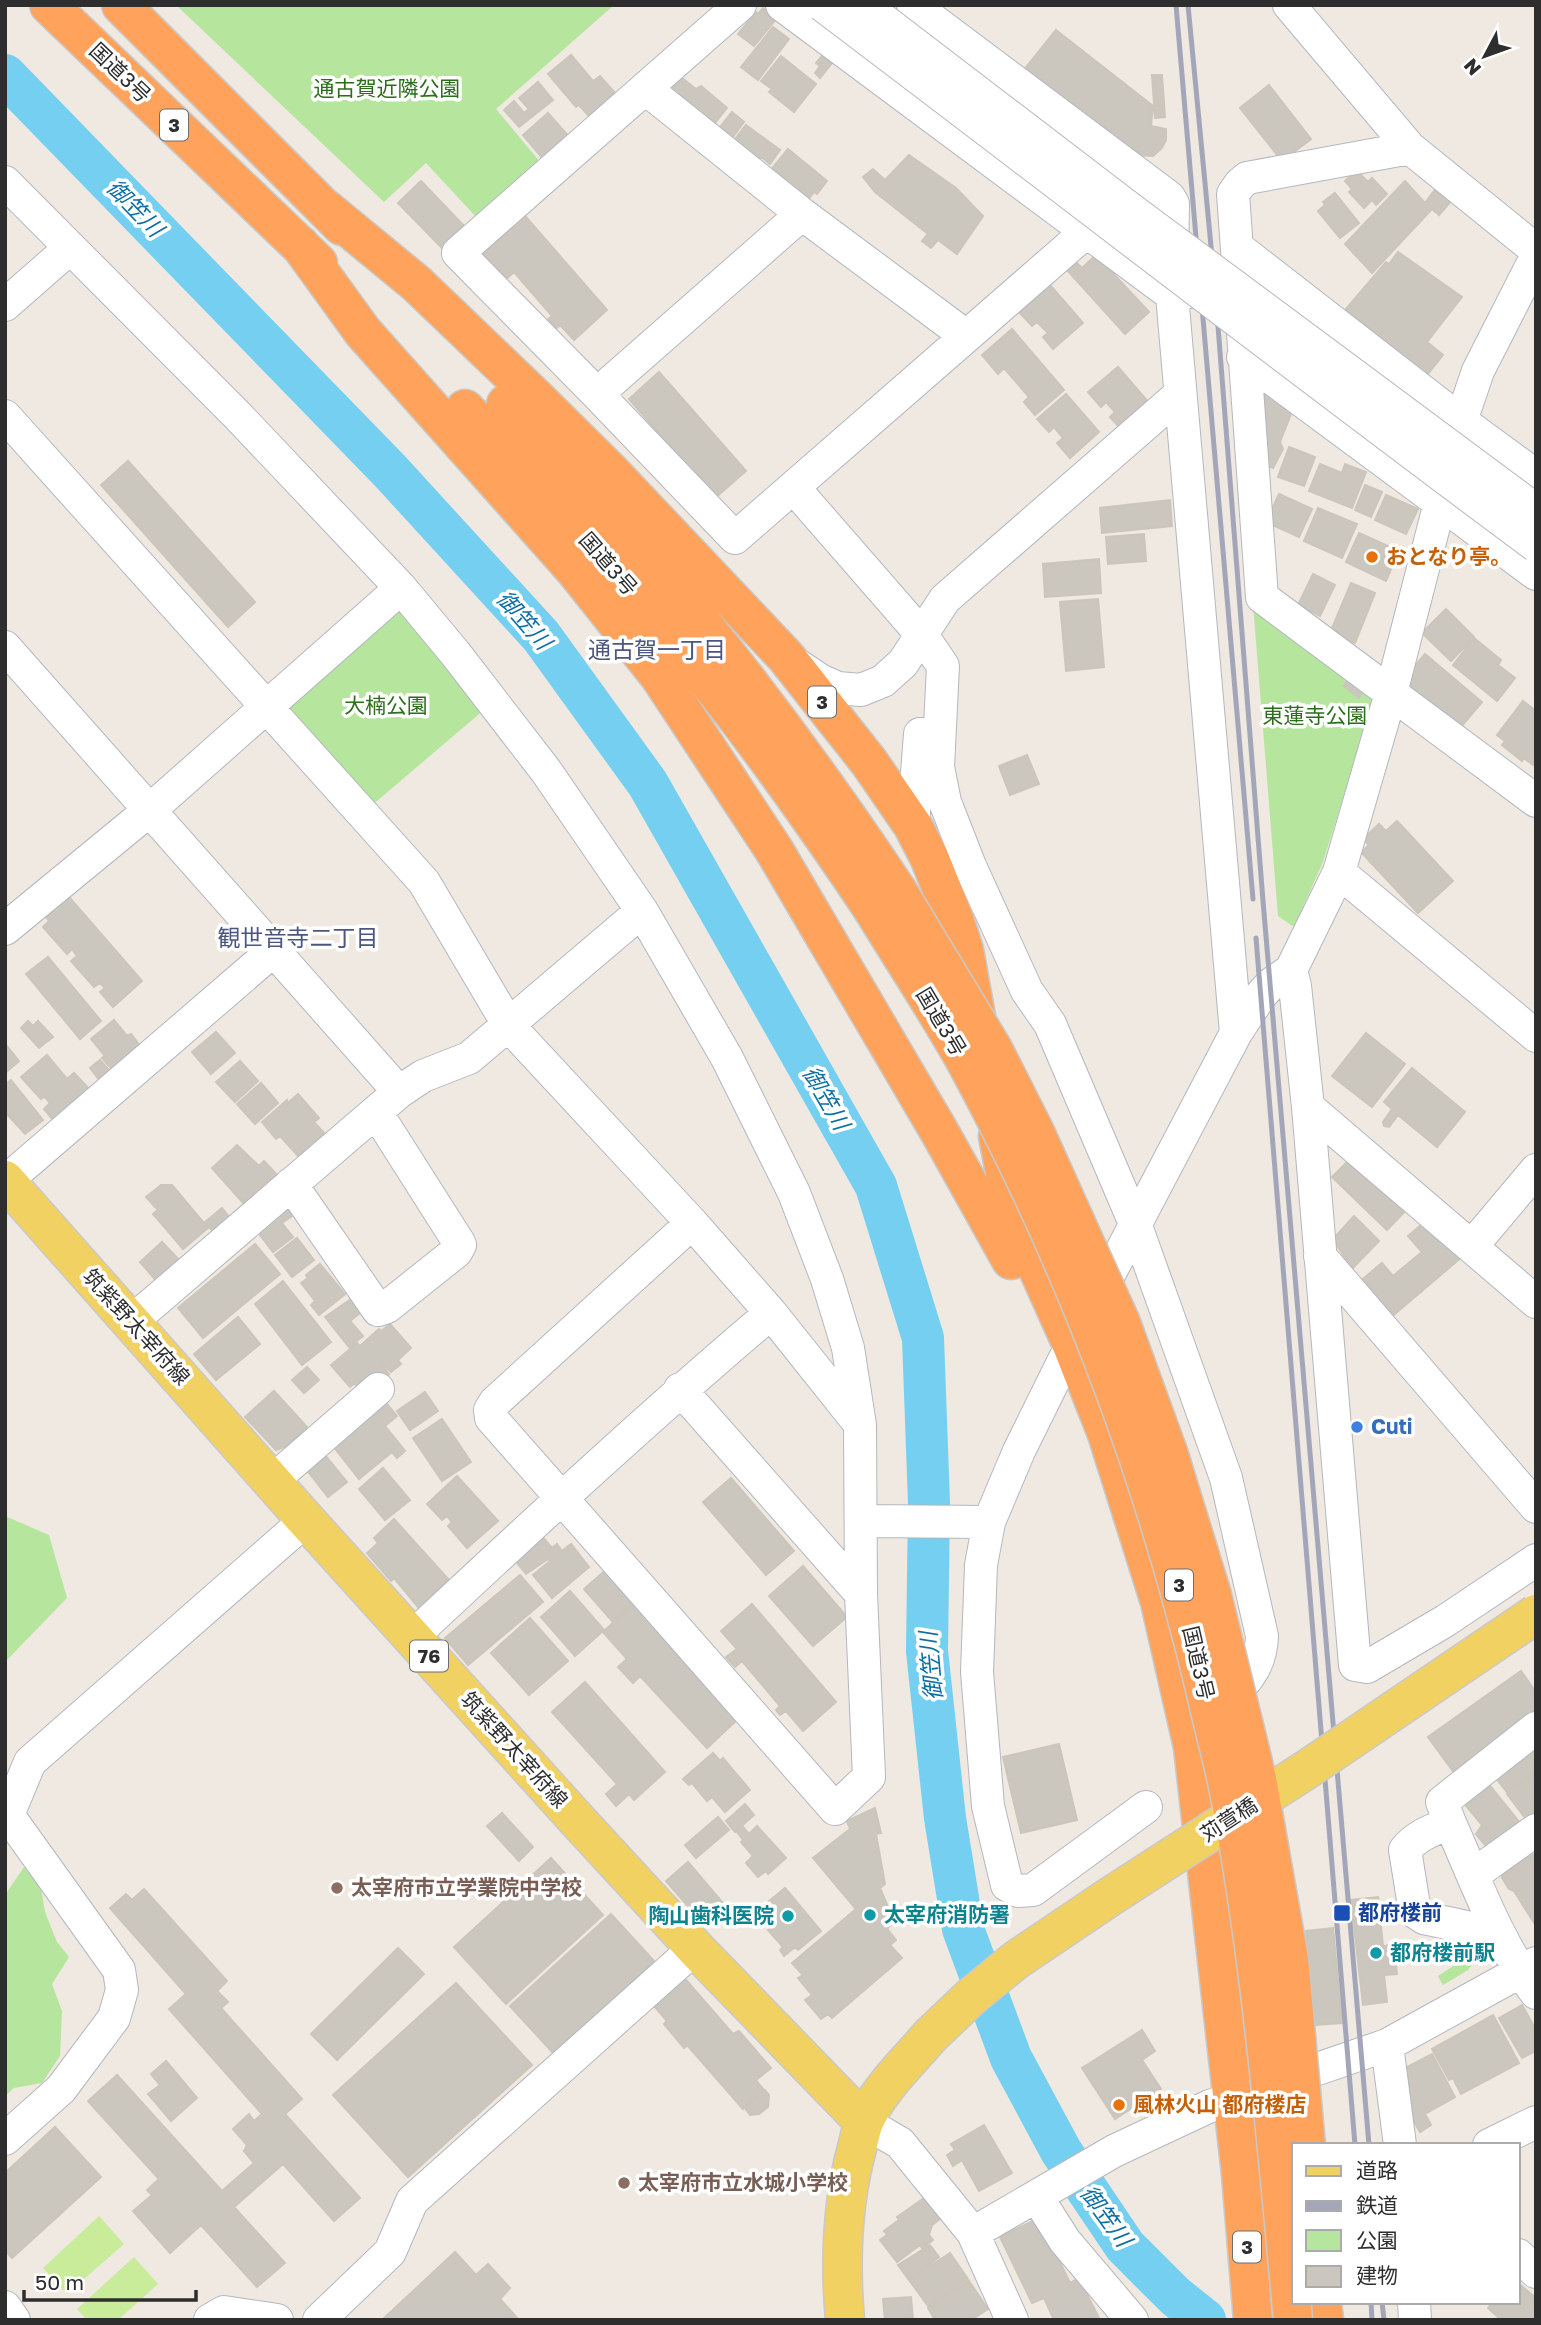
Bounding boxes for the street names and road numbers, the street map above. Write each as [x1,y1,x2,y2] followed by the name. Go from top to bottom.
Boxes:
[85,37,157,108] street label: 国道3号
[160,110,188,140] road number: 3
[574,526,643,600] street label: 国道3号
[808,687,836,718] road number: 3
[911,983,972,1060] street label: 国道3号
[78,1263,196,1390] street label: 筑紫野太宰府線
[1165,1569,1193,1600] road number: 3
[1178,1623,1220,1702] street label: 国道3号
[410,1640,448,1672] road number: 76
[456,1686,574,1813] street label: 筑紫野太宰府線
[1195,1791,1262,1847] street label: 苅萱橋
[1233,2232,1261,2262] road number: 3

